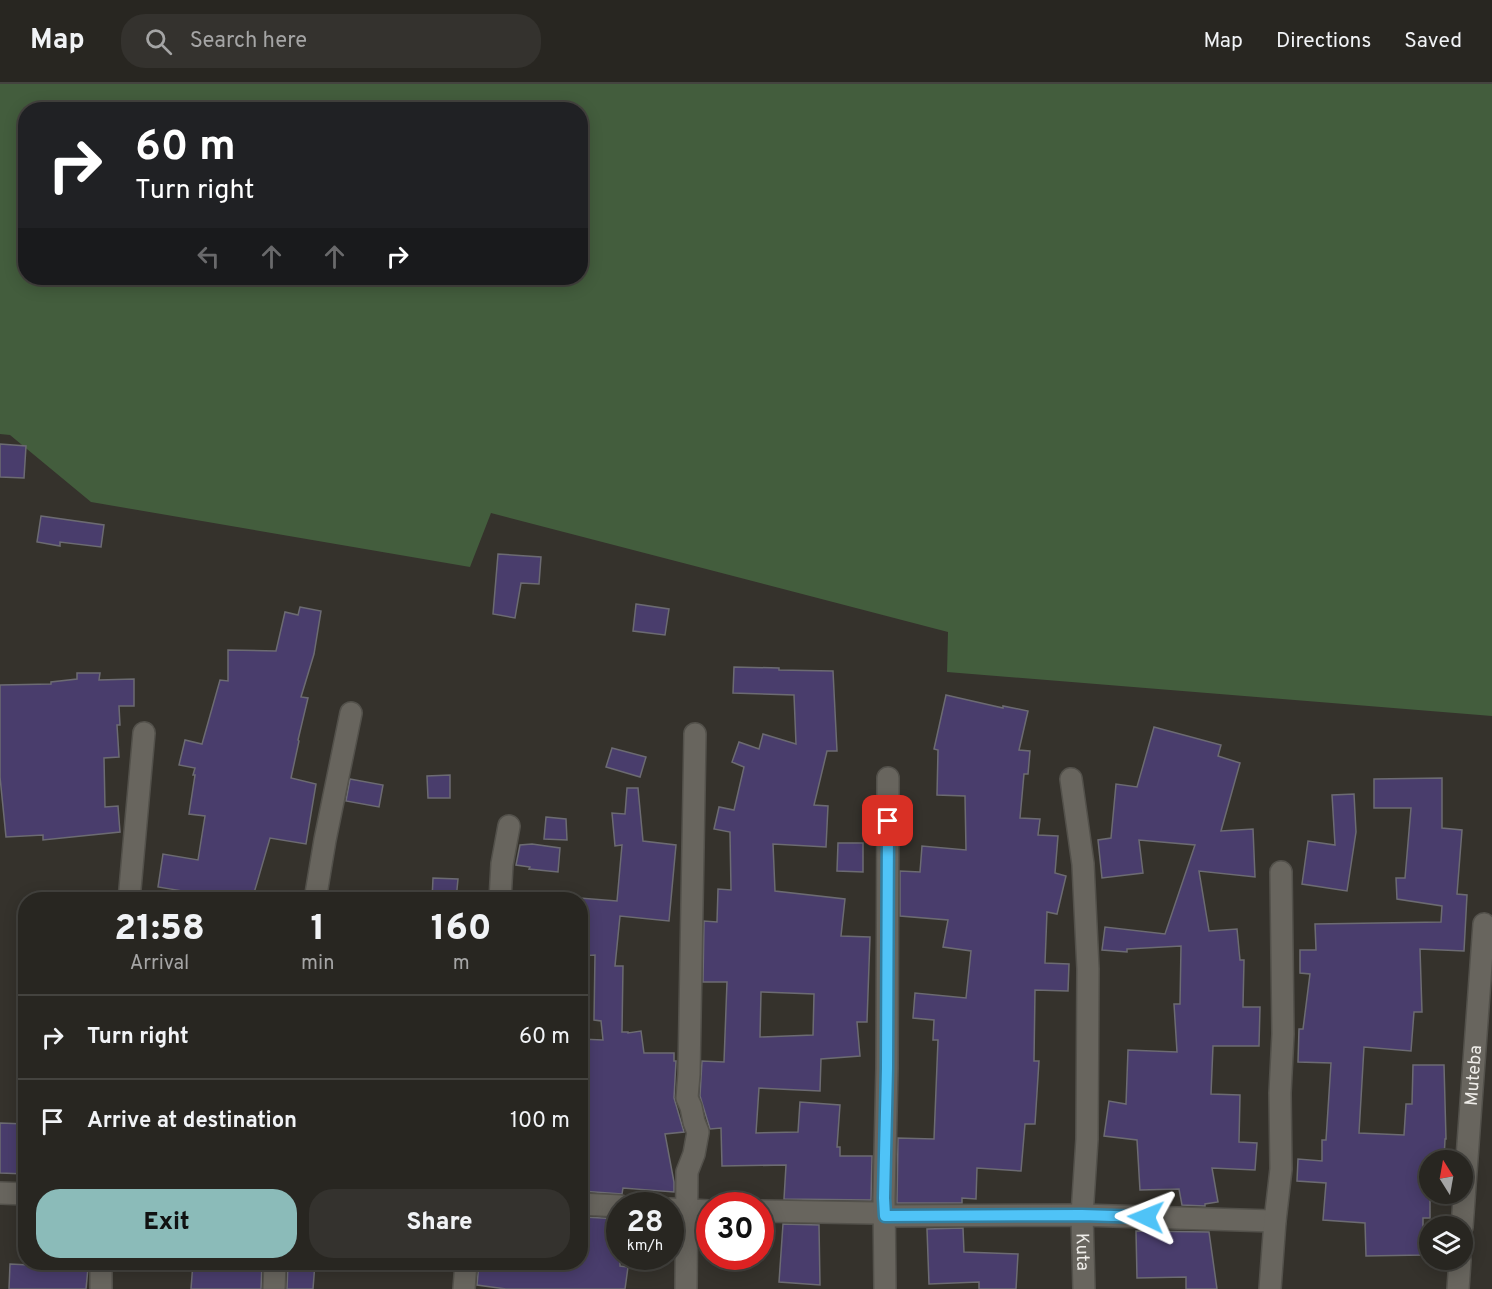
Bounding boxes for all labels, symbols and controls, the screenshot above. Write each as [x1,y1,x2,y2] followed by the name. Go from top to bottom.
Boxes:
[121,14,541,68] search box
[30,23,85,59] text: Map
[142,25,175,58] icon: search
[190,28,307,55] text: Search here
[1203,28,1243,55] text: Map
[1276,28,1371,55] text: Directions
[1404,28,1462,55] text: Saved
[135,122,236,175] text: 60 m
[36,126,114,204] icon: right
[135,174,254,208] text: Turn right
[192,240,225,273] icon: left
[255,240,288,273] icon: ahead
[318,240,351,273] icon: ahead
[381,240,414,273] icon: right
[862,795,913,846] pin
[871,804,904,837] icon: arrive
[114,907,205,953] text: 21:58
[310,907,325,953] text: 1
[431,907,492,953] text: 160
[130,951,189,977] text: Arrival
[301,951,334,977] text: min
[453,951,470,977] text: m
[36,1021,69,1054] icon: right
[87,1024,189,1051] text: Turn right
[519,1024,570,1051] text: 60 m
[1461,1044,1488,1107] street label: Muteba
[36,1105,69,1138] icon: arrive
[87,1108,297,1135] text: Arrive at destination
[510,1108,570,1135] text: 100 m
[1419,1150,1473,1204] north arrow
[1419,1150,1473,1270] map controls
[1114,1185,1178,1249] position arrow
[36,1189,297,1258] button: Exit
[309,1189,570,1258] button: Share
[696,1192,774,1270] speed limit sign: 30
[626,1205,664,1242] text: 28
[1419,1216,1473,1270] button: layers
[1069,1233,1094,1271] street label: Kuta
[627,1237,663,1256] text: km/h

